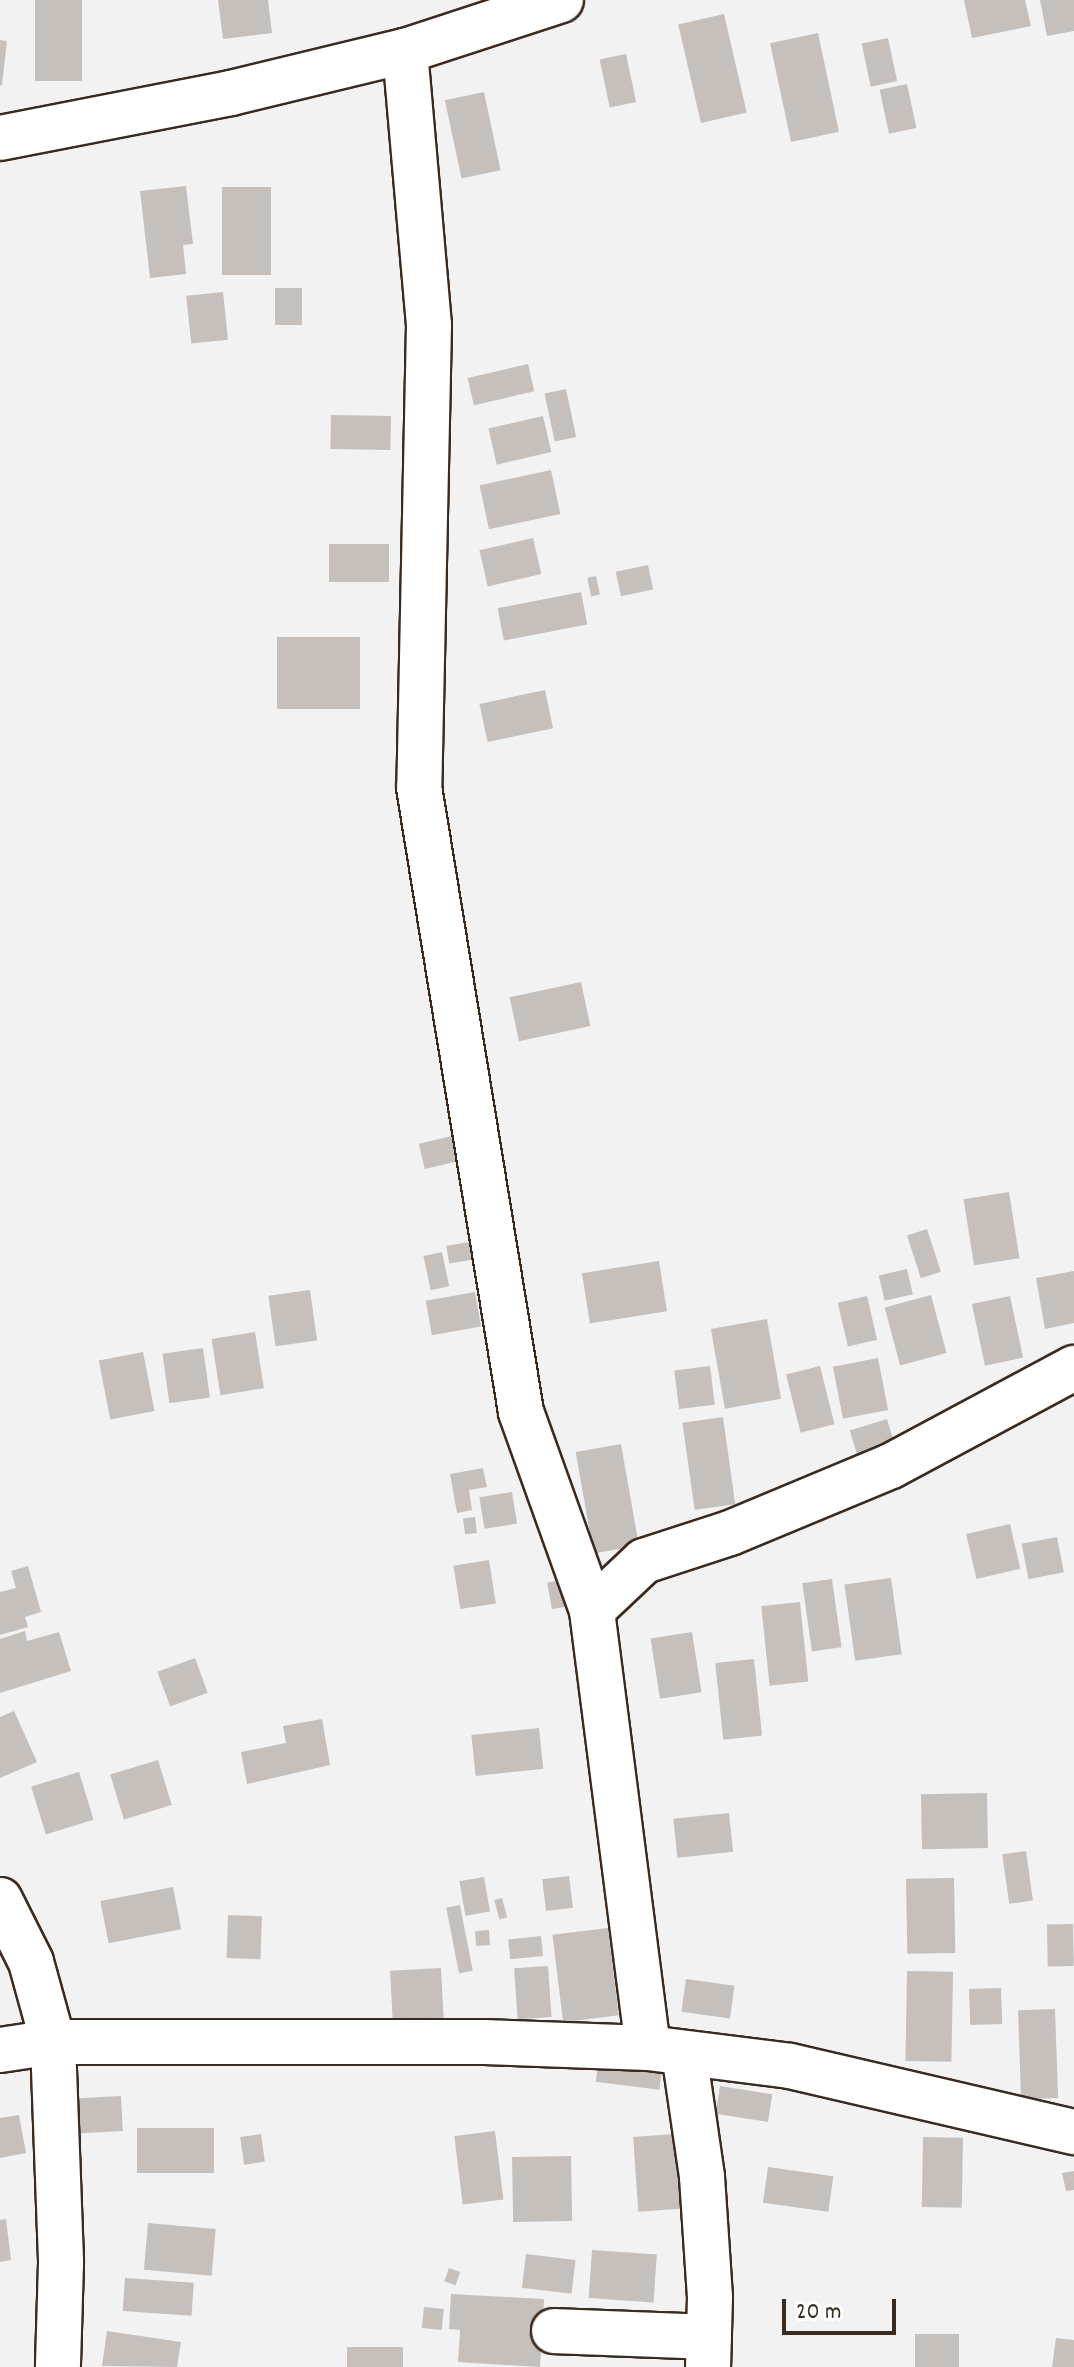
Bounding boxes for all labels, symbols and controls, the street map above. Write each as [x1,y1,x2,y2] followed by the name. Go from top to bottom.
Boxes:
[786,2283,900,2333] scale bar
[796,2296,842,2330] text: 20 m

